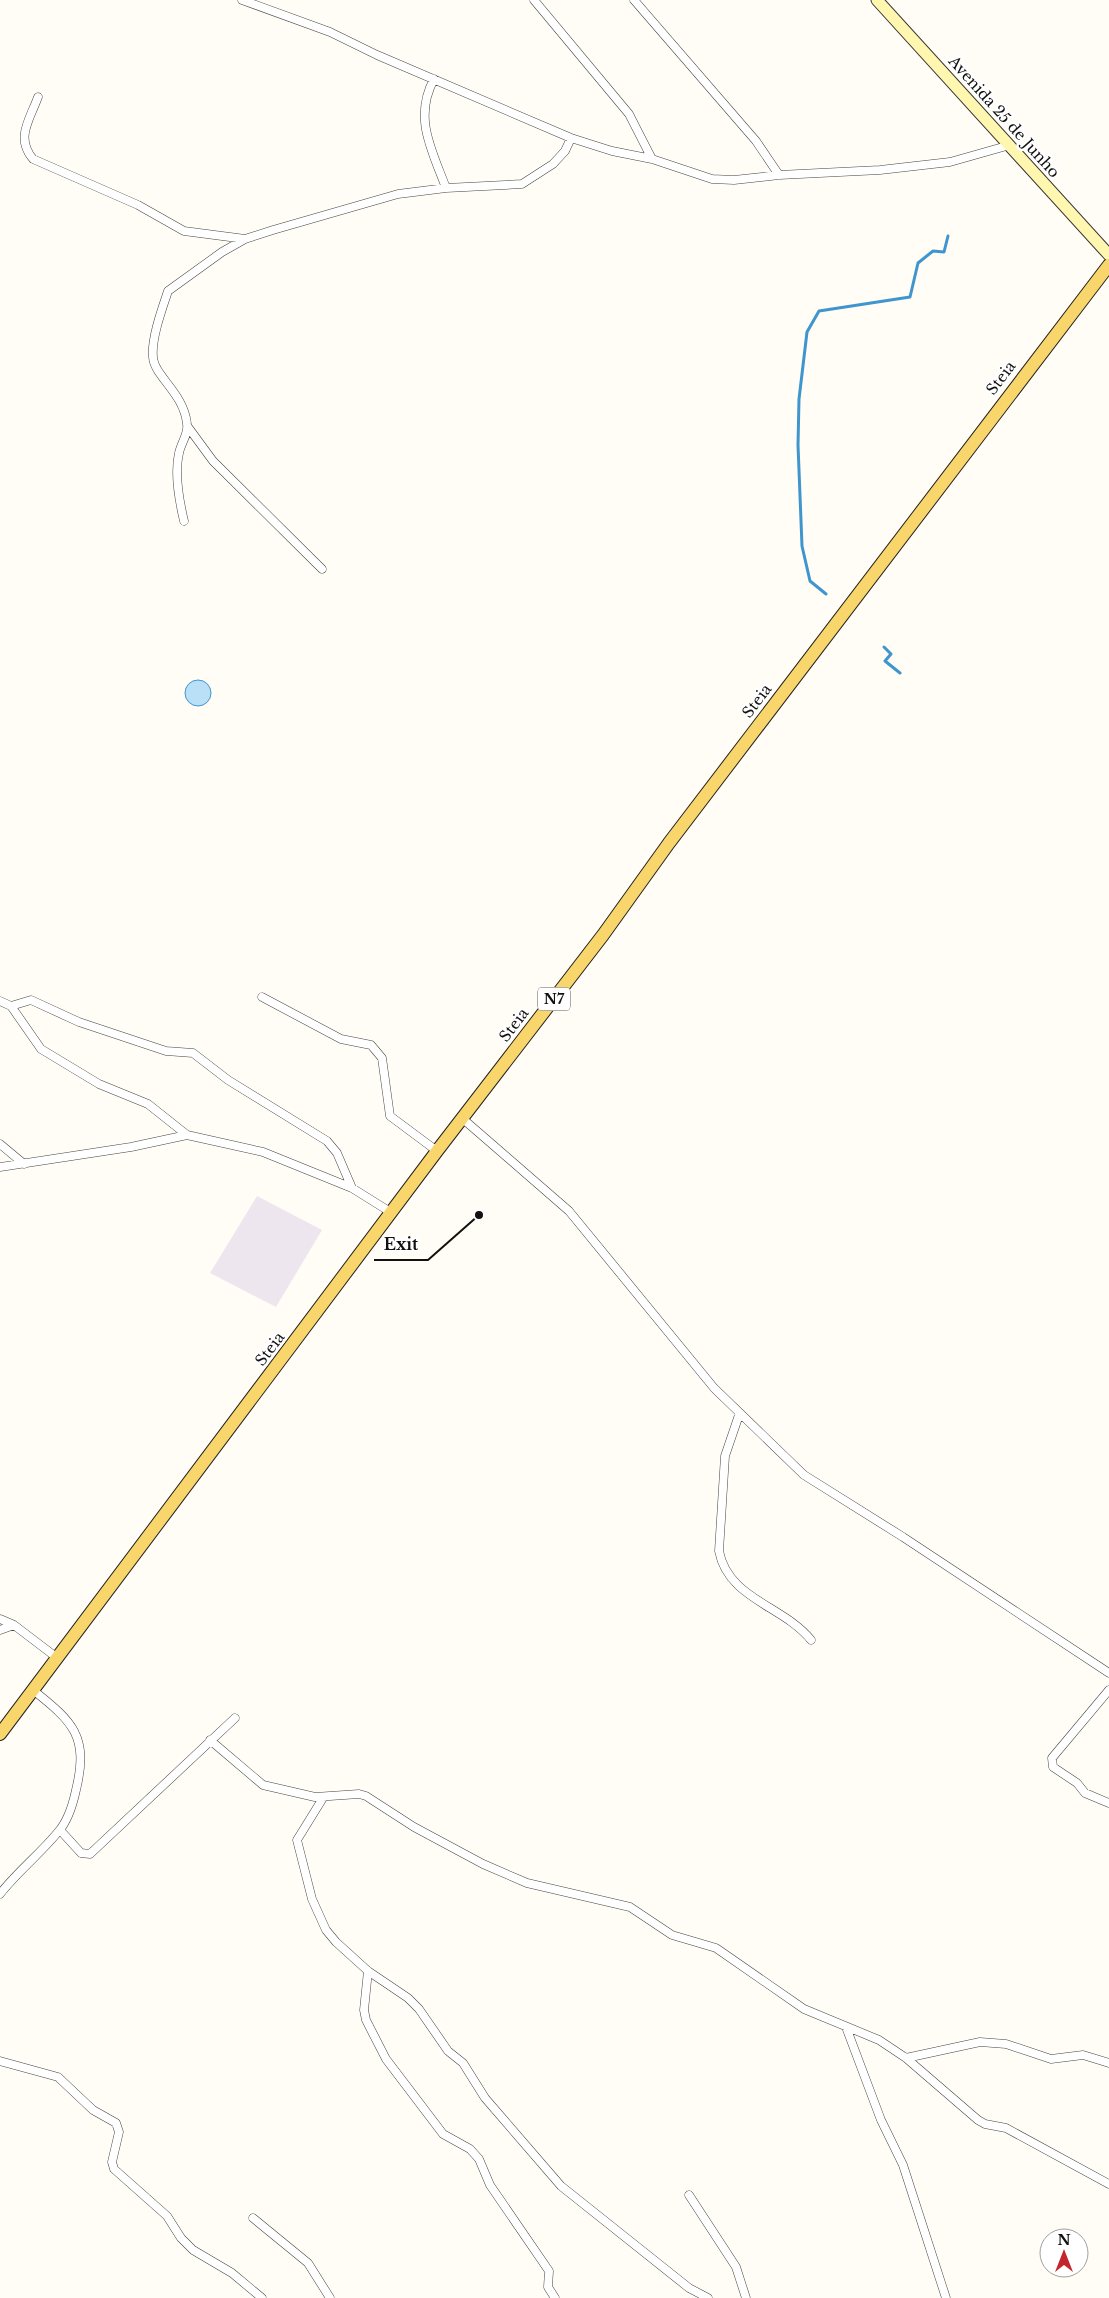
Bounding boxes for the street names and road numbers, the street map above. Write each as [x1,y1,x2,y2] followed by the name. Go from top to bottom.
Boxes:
[944,51,1064,182] street label: Avenida 25 de Junho
[982,357,1020,398] street label: Steia
[738,680,776,721] street label: Steia
[538,988,570,1011] road number: N7
[495,1004,533,1045] street label: Steia
[251,1328,289,1369] street label: Steia

